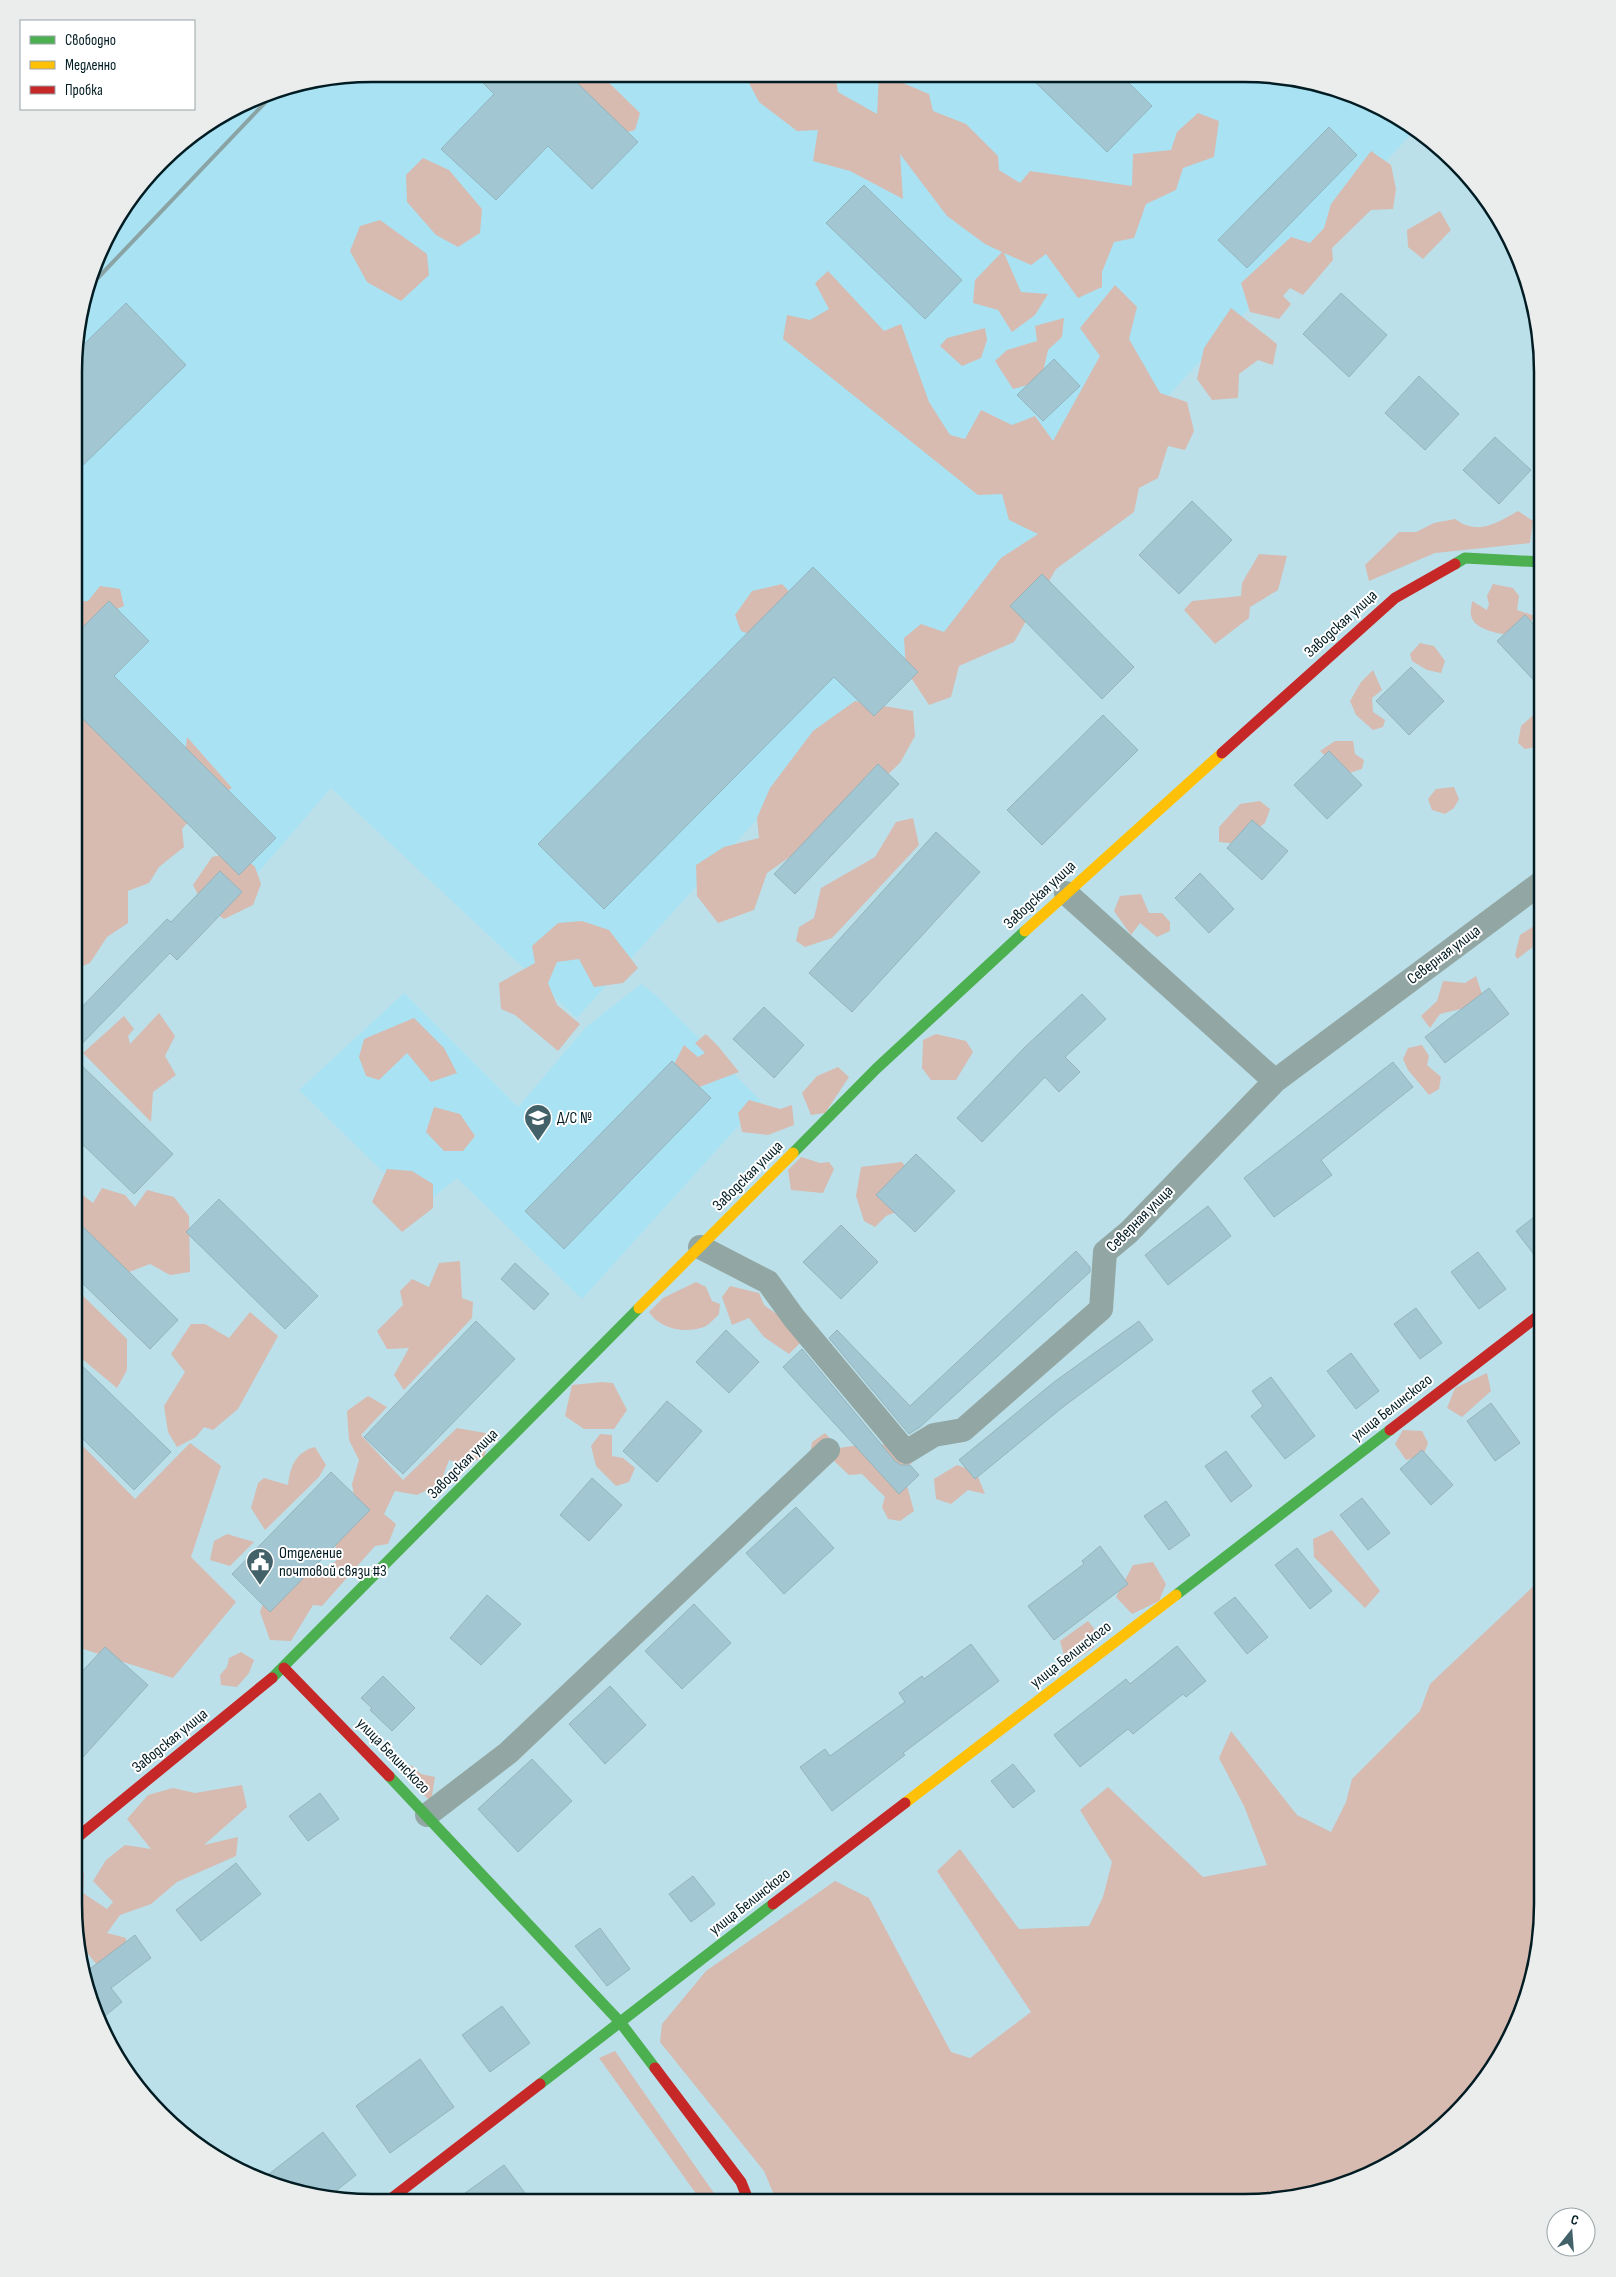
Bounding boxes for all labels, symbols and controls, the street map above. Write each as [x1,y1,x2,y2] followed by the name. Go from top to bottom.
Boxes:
[20,20,195,110] legend
[65,31,116,50] text: Свободно
[65,56,116,75] text: Медленно
[65,81,103,100] text: Пробка
[1301,586,1381,662] street label: Заводская улица
[1000,857,1080,933] street label: Заводская улица
[1404,921,1484,989] street label: Северная улица
[523,1103,553,1142] school or university icon: Д/С №
[557,1109,592,1128] place label: Д/С №
[709,1137,787,1215] street label: Заводская улица
[1103,1182,1177,1256] street label: Северная улица
[1348,1370,1436,1446] street label: улица Белинского
[424,1425,502,1503] street label: Заводская улица
[279,1544,387,1581] place label: Отделение почтовой связи #3
[245,1547,275,1586] public building icon: Отделение почтовой связи #3
[1027,1617,1115,1693] street label: улица Белинского
[128,1705,212,1777] street label: Заводская улица
[352,1714,434,1798] street label: улица Белинского
[706,1864,794,1940] street label: улица Белинского
[1546,2207,1596,2257] north arrow
[1569,2211,1581,2229] text: С

